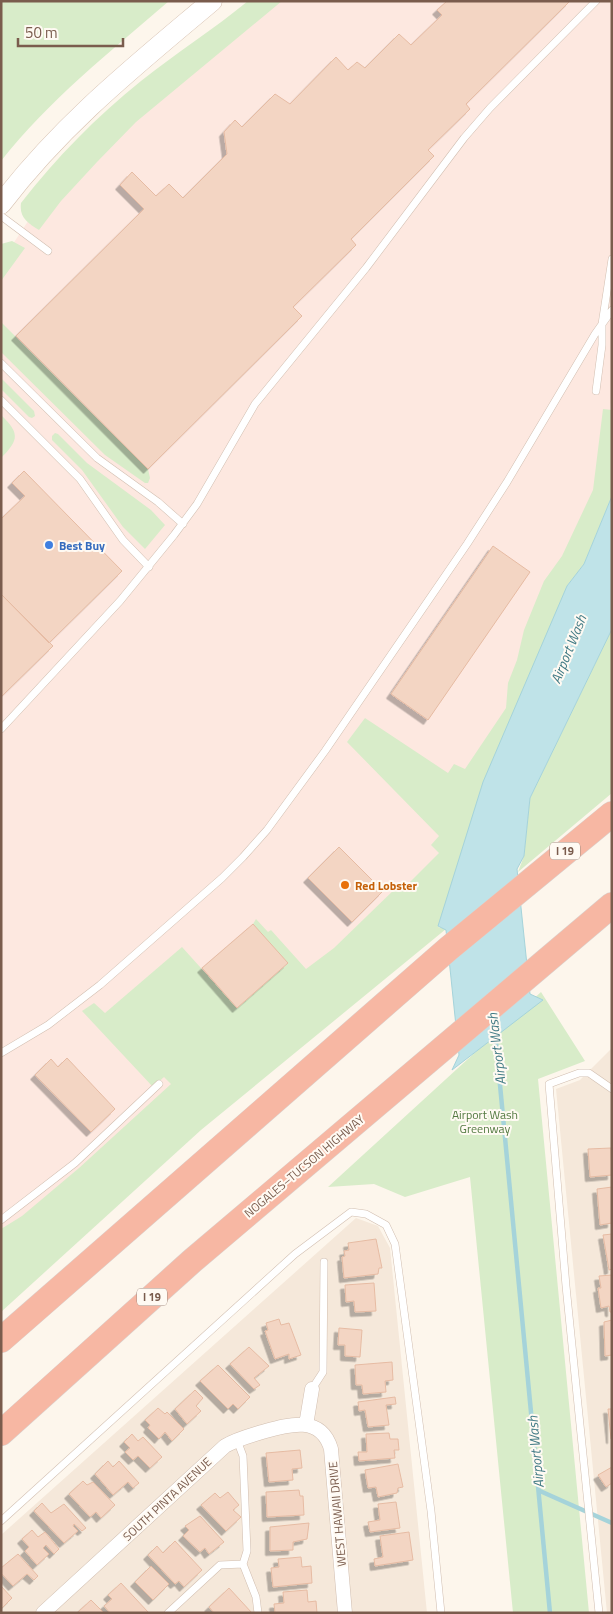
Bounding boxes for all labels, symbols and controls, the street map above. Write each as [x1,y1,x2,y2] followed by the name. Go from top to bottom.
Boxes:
[18,15,122,47] scale bar
[25,21,58,44] text: 50 m
[59,536,105,555] place label: Best Buy
[43,539,55,551] marker: Best Buy
[545,611,592,686] water label: Airport Wash
[550,842,580,859] road number: I 19
[355,876,417,895] place label: Red Lobster
[339,879,351,891] marker: Red Lobster
[481,1011,511,1086] water label: Airport Wash
[452,1105,518,1138] park label: Airport Wash Greenway
[240,1110,369,1222] street label: NOGALES–TUCSON HIGHWAY
[137,1288,167,1305] road number: I 19
[521,1414,549,1489] water label: Airport Wash
[118,1452,216,1545] street label: SOUTH PINTA AVENUE
[323,1460,351,1567] street label: WEST HAWAII DRIVE

